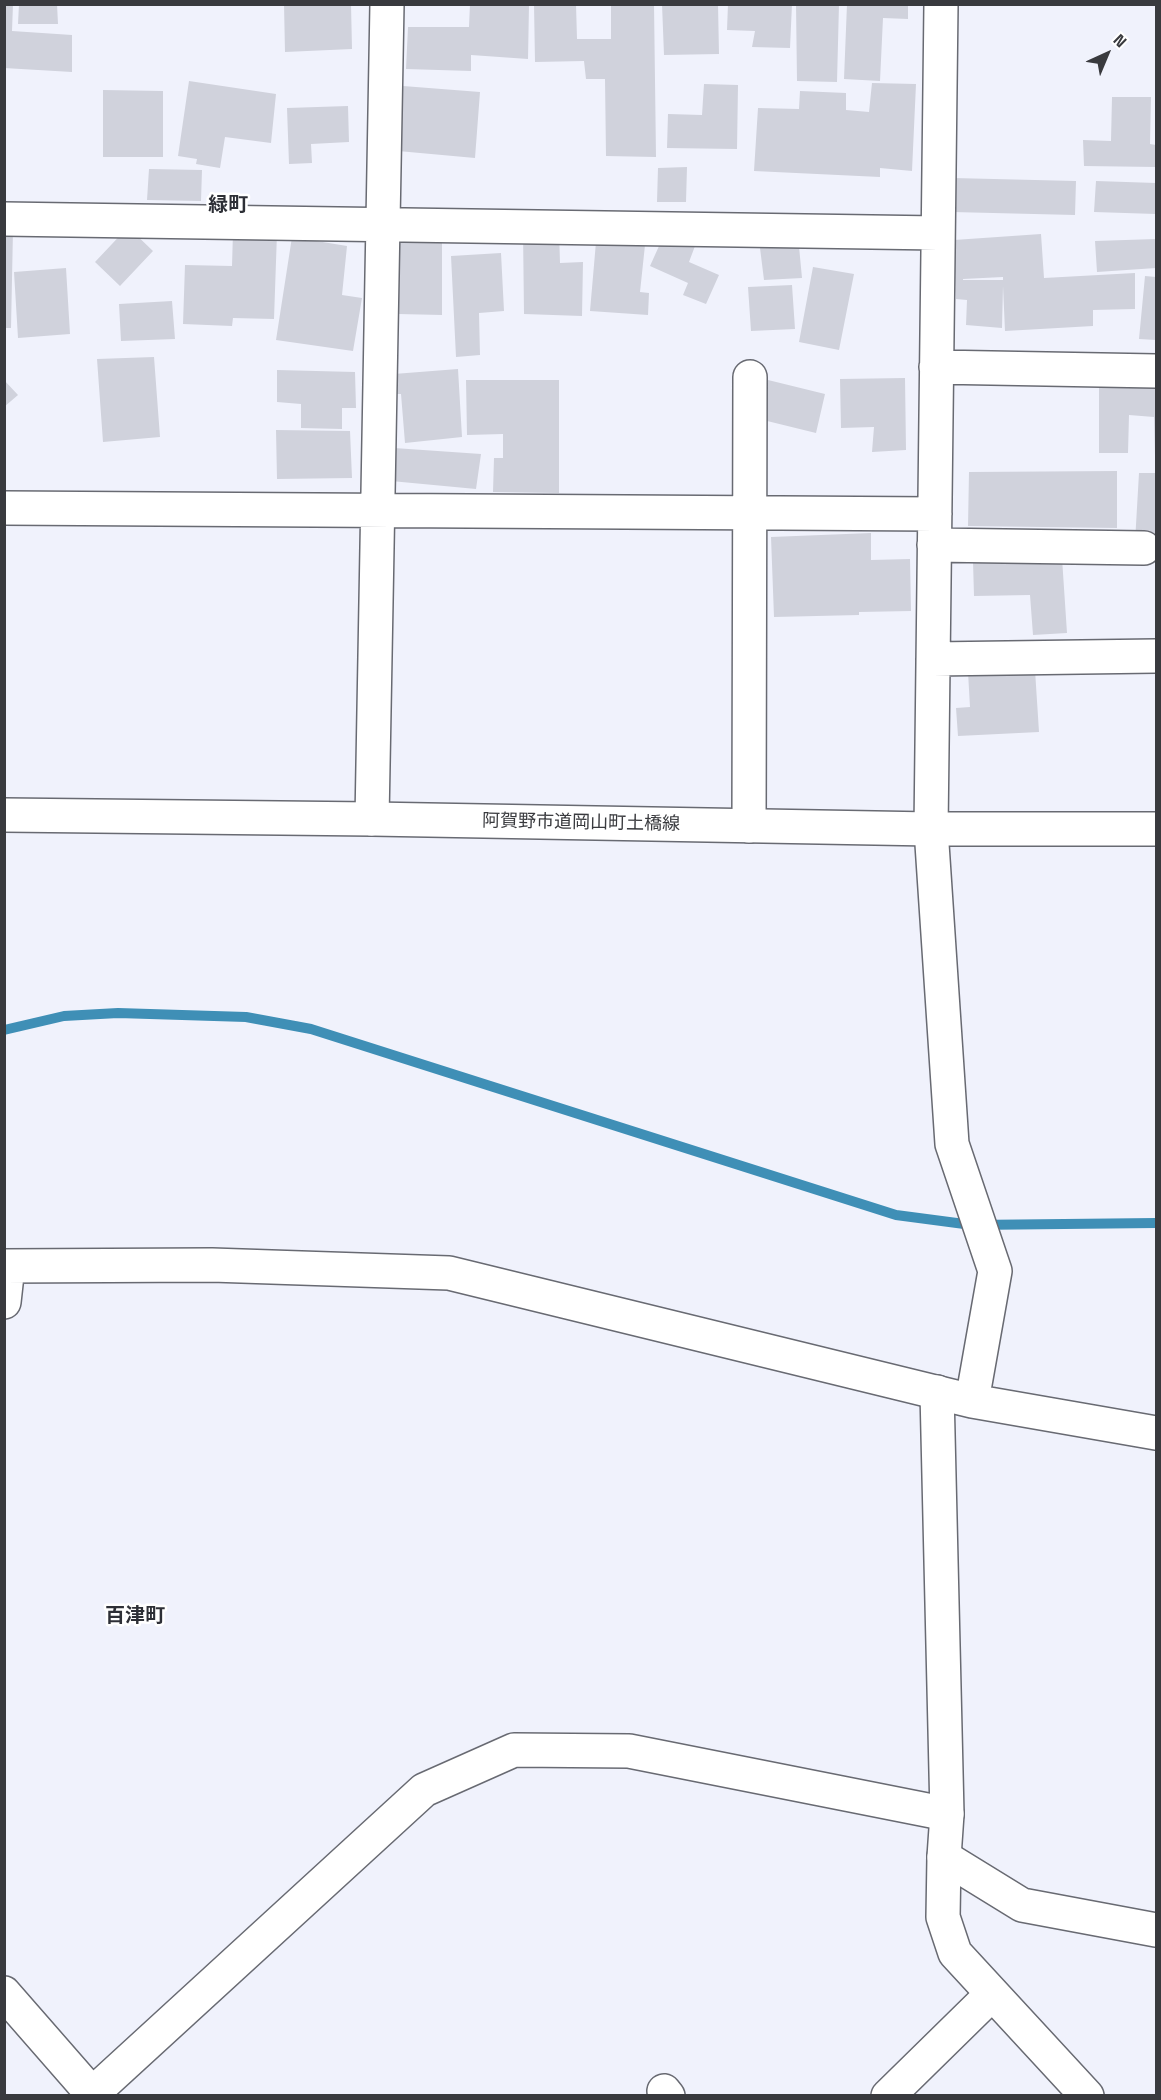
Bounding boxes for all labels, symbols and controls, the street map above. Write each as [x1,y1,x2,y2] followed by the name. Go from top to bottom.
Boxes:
[1077,24,1137,84] north arrow
[1109,29,1131,52] text: N
[208,194,248,218] district label: 緑町
[482,810,680,836] street label: 阿賀野市道岡山町土橋線
[105,1605,165,1629] district label: 百津町

